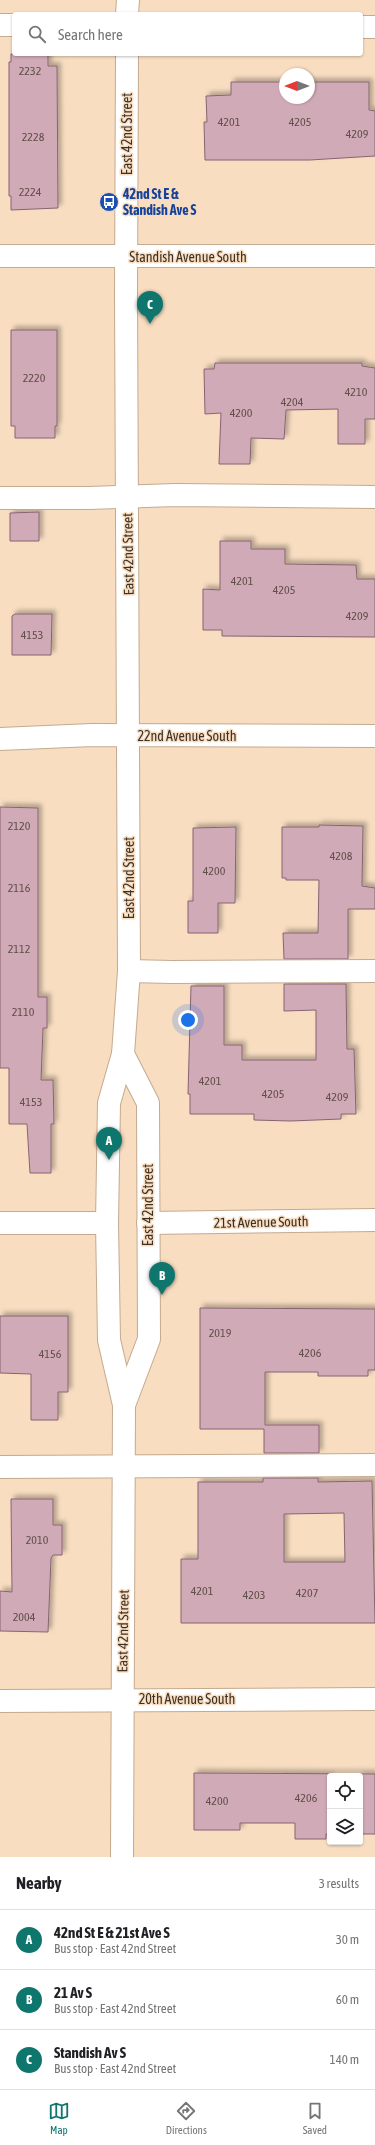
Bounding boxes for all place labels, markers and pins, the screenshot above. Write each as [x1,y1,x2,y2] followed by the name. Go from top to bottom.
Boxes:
[122,186,196,218] place label: 42nd St E & Standish Ave S
[98,191,120,213] bus stop icon: 42nd St E & Standish Ave S
[137,291,163,324] pin: C
[96,1127,122,1160] pin: A
[149,1262,175,1295] pin: B

